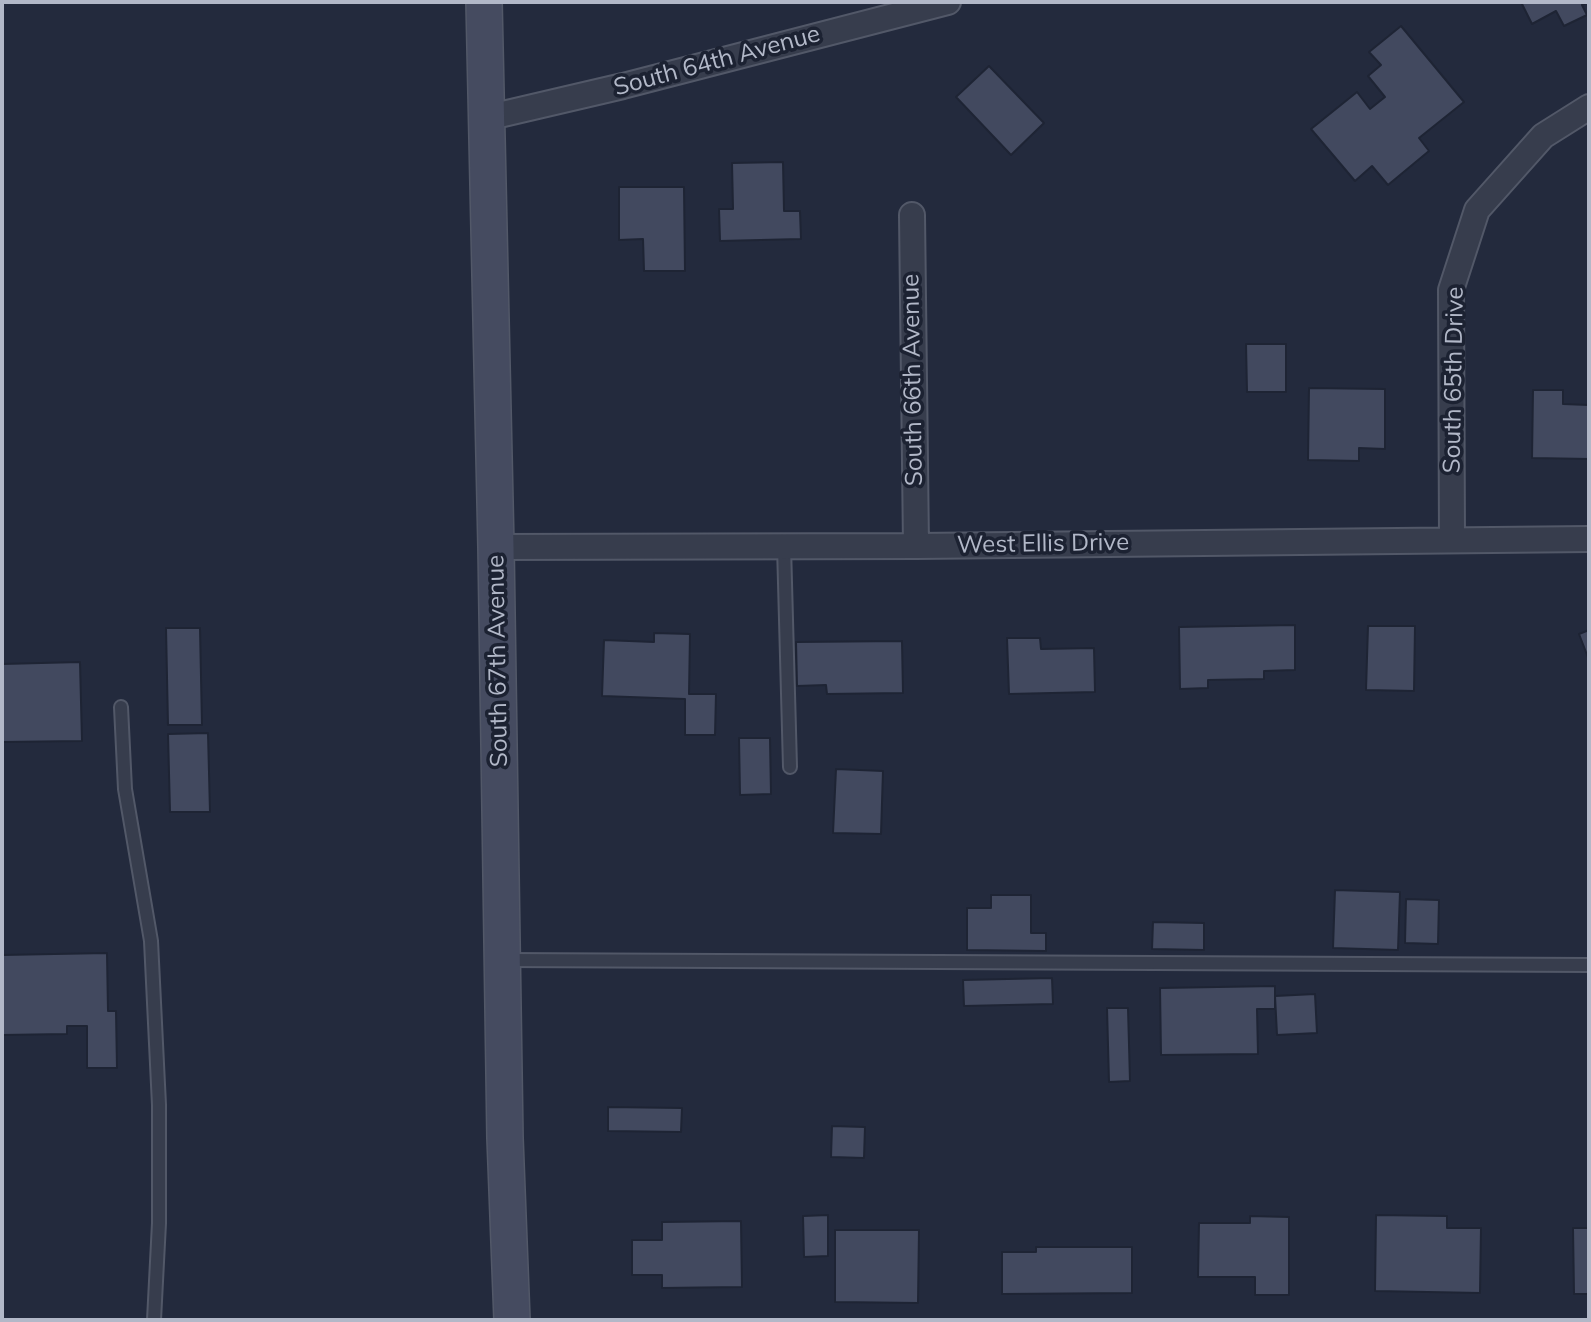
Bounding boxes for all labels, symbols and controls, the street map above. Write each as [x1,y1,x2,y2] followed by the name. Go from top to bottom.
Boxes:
[611,20,823,102] street label: South 64th Avenue
[897,274,929,486] street label: South 66th Avenue
[1438,286,1470,474] street label: South 65th Drive
[957,528,1129,560] street label: West Ellis Drive
[482,555,514,767] street label: South 67th Avenue

